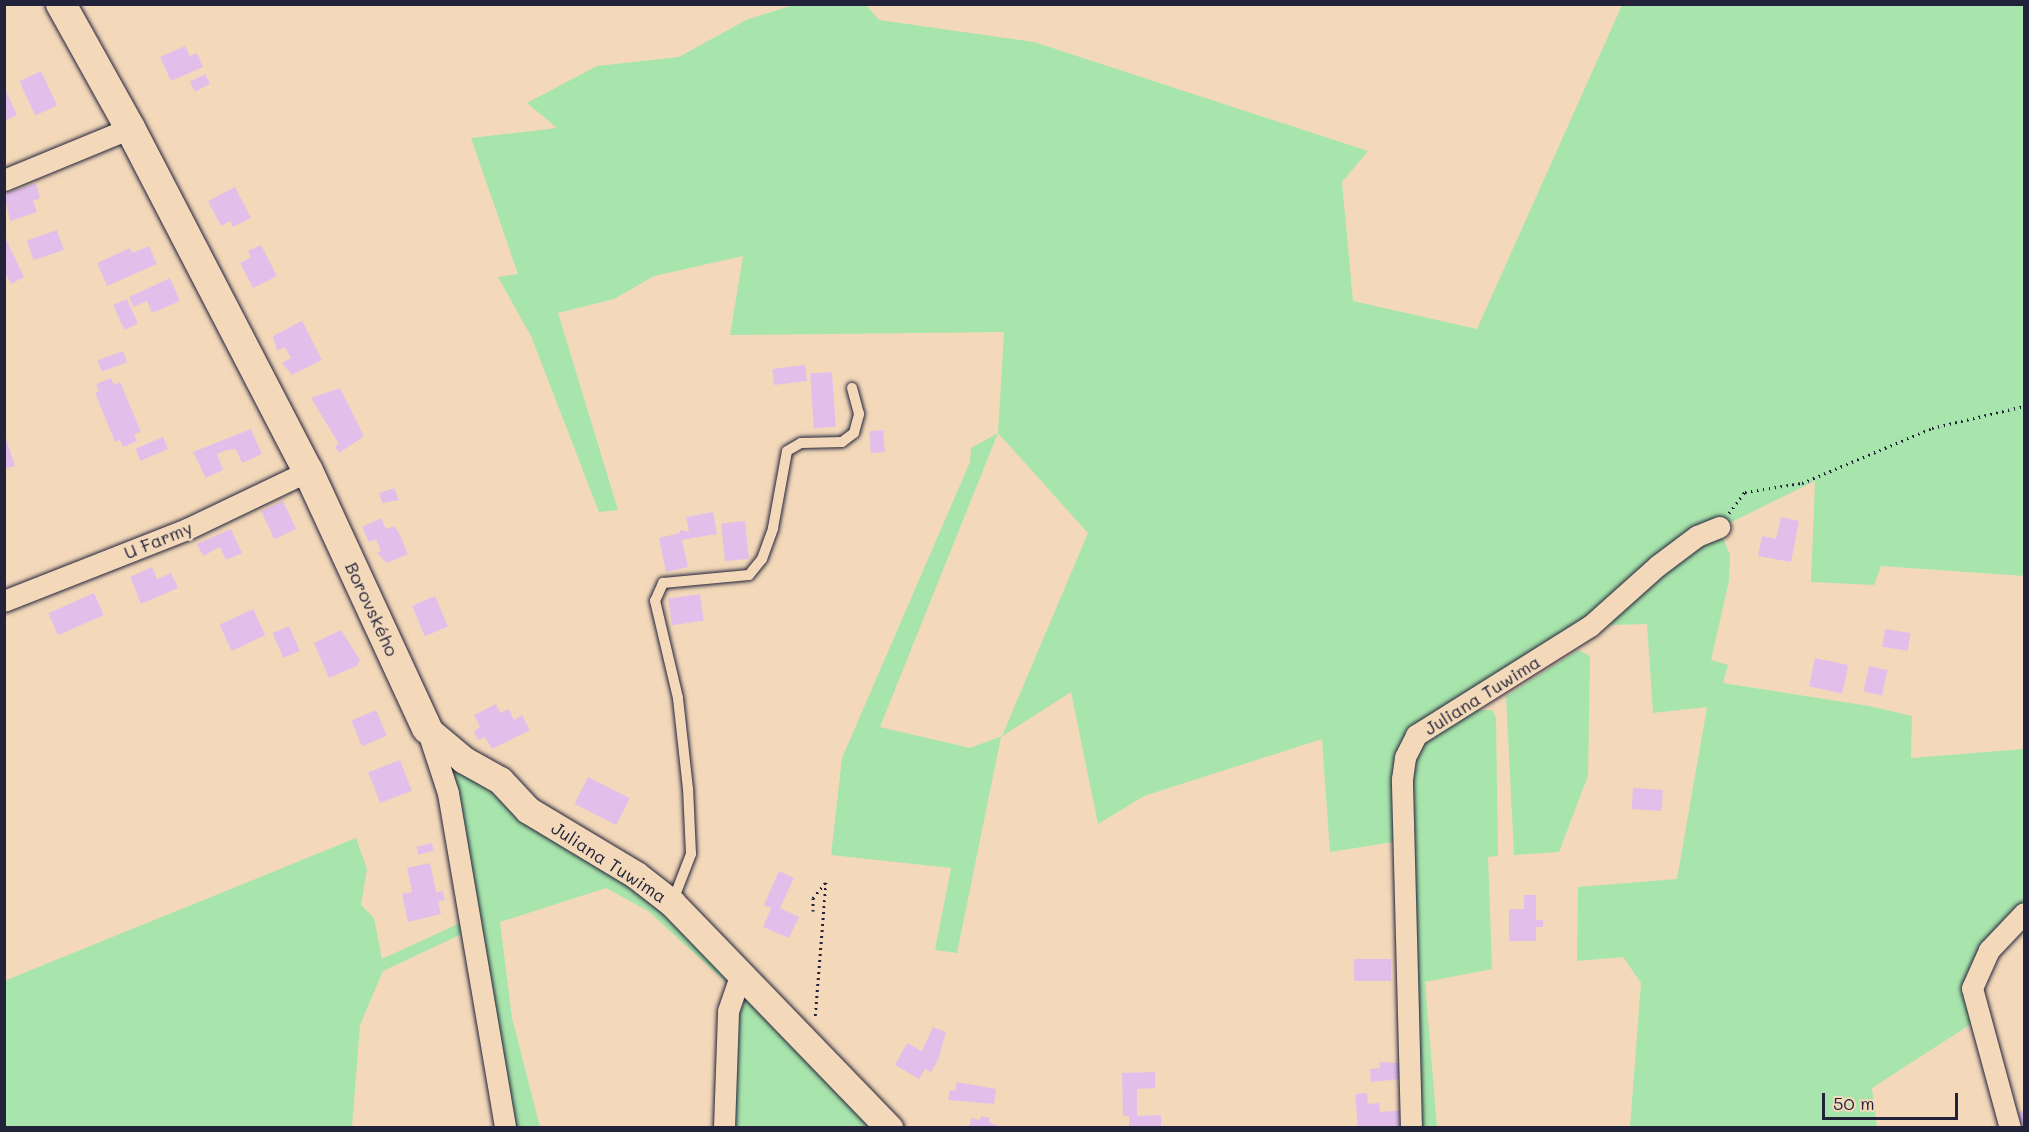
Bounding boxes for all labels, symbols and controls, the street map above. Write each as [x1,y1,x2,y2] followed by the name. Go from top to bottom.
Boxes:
[121,517,195,563] street label: U Farmy
[341,559,403,659] street label: Borovského
[1420,651,1544,739] street label: Juliana Tuwima
[547,817,671,907] street label: Juliana Tuwima
[1825,1081,1962,1119] scale bar
[1833,1091,1875,1115] text: 50 m

